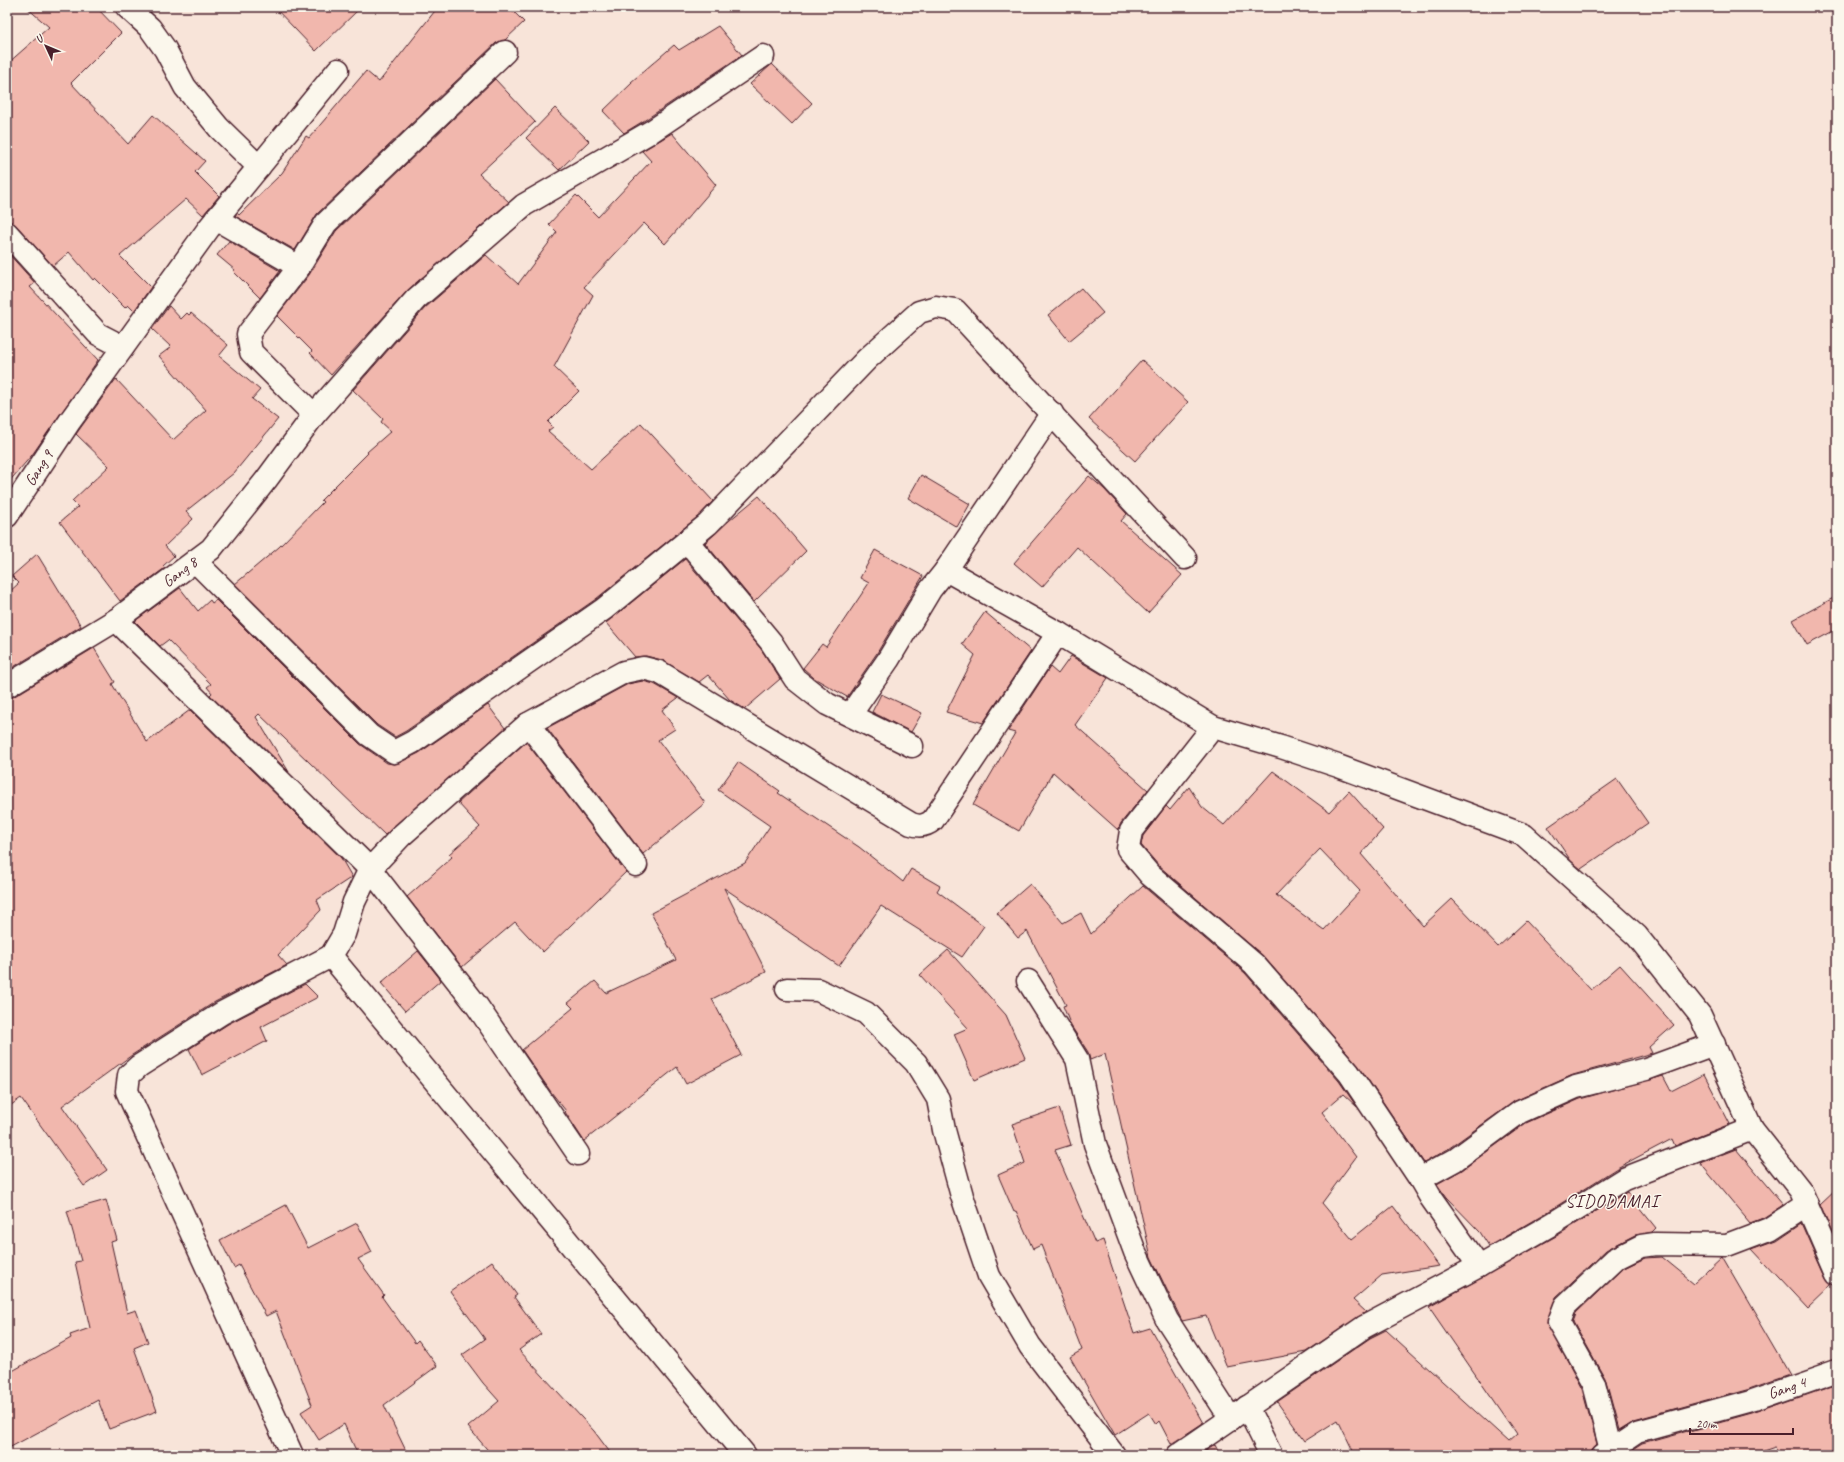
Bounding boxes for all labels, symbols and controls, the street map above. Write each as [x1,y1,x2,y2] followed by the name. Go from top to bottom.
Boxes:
[26,26,66,66] north arrow
[32,30,48,46] text: U
[20,445,59,490] street label: Gang 9
[159,551,203,592] street label: Gang 8
[1565,1190,1662,1212] district label: SIDODAMAI
[1765,1372,1810,1404] street label: Gang 4
[1690,1410,1793,1436] scale bar
[1696,1416,1718,1432] text: 20 m

